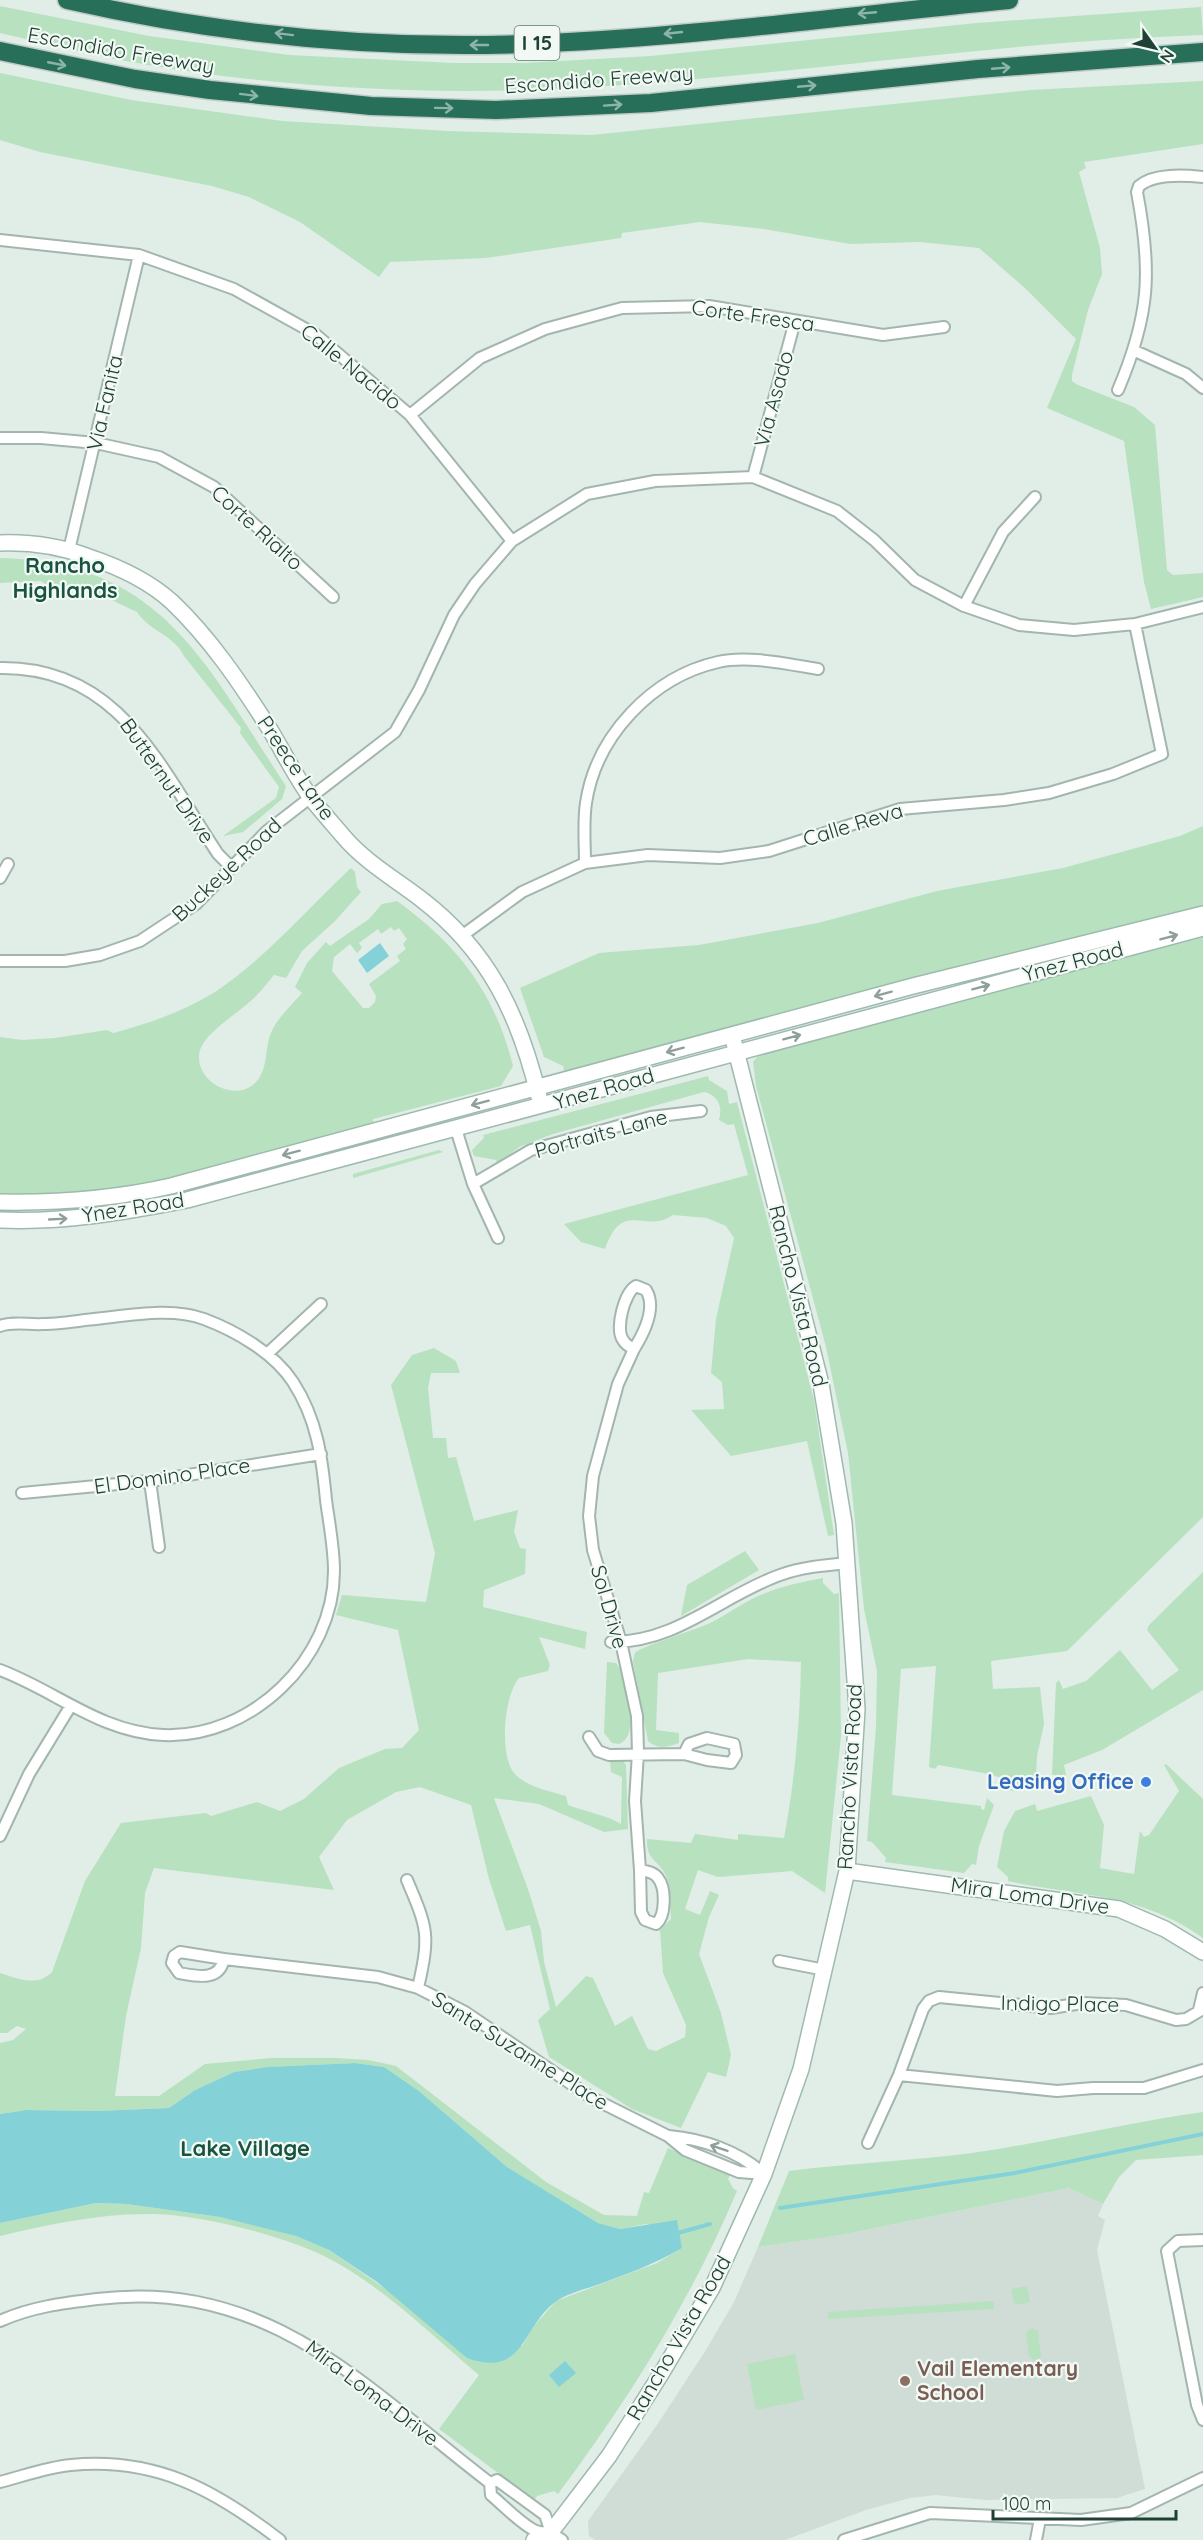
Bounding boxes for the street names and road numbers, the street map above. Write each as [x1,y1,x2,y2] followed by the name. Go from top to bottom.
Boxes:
[26,21,217,79] street label: Escondido Freeway
[514,26,560,60] road number: I 15
[504,59,694,99] street label: Escondido Freeway
[690,294,816,336] street label: Corte Fresca
[296,318,407,415] street label: Calle Nacido
[748,348,798,450] street label: Via Asado
[80,352,128,453] street label: Via Fanita
[206,479,309,575] street label: Corte Rialto
[252,710,341,825] street label: Preece Lane
[115,713,221,848] street label: Butternut Drive
[800,797,906,852] street label: Calle Reva
[166,812,287,927] street label: Buckeye Road
[1020,935,1126,987] street label: Ynez Road
[551,1061,657,1115] street label: Ynez Road
[532,1103,670,1163] street label: Portraits Lane
[80,1186,186,1228] street label: Ynez Road
[764,1202,834,1389] street label: Rancho Vista Road
[92,1451,252,1499] street label: El Domino Place
[586,1562,634,1651] street label: Sol Drive
[831,1683,867,1871] street label: Rancho Vista Road
[949,1871,1111,1919] street label: Mira Loma Drive
[427,1985,614,2115] street label: Santa Suzanne Place
[1001,1989,1120,2017] street label: Indigo Place
[620,2250,736,2425] street label: Rancho Vista Road
[301,2334,444,2451] street label: Mira Loma Drive

